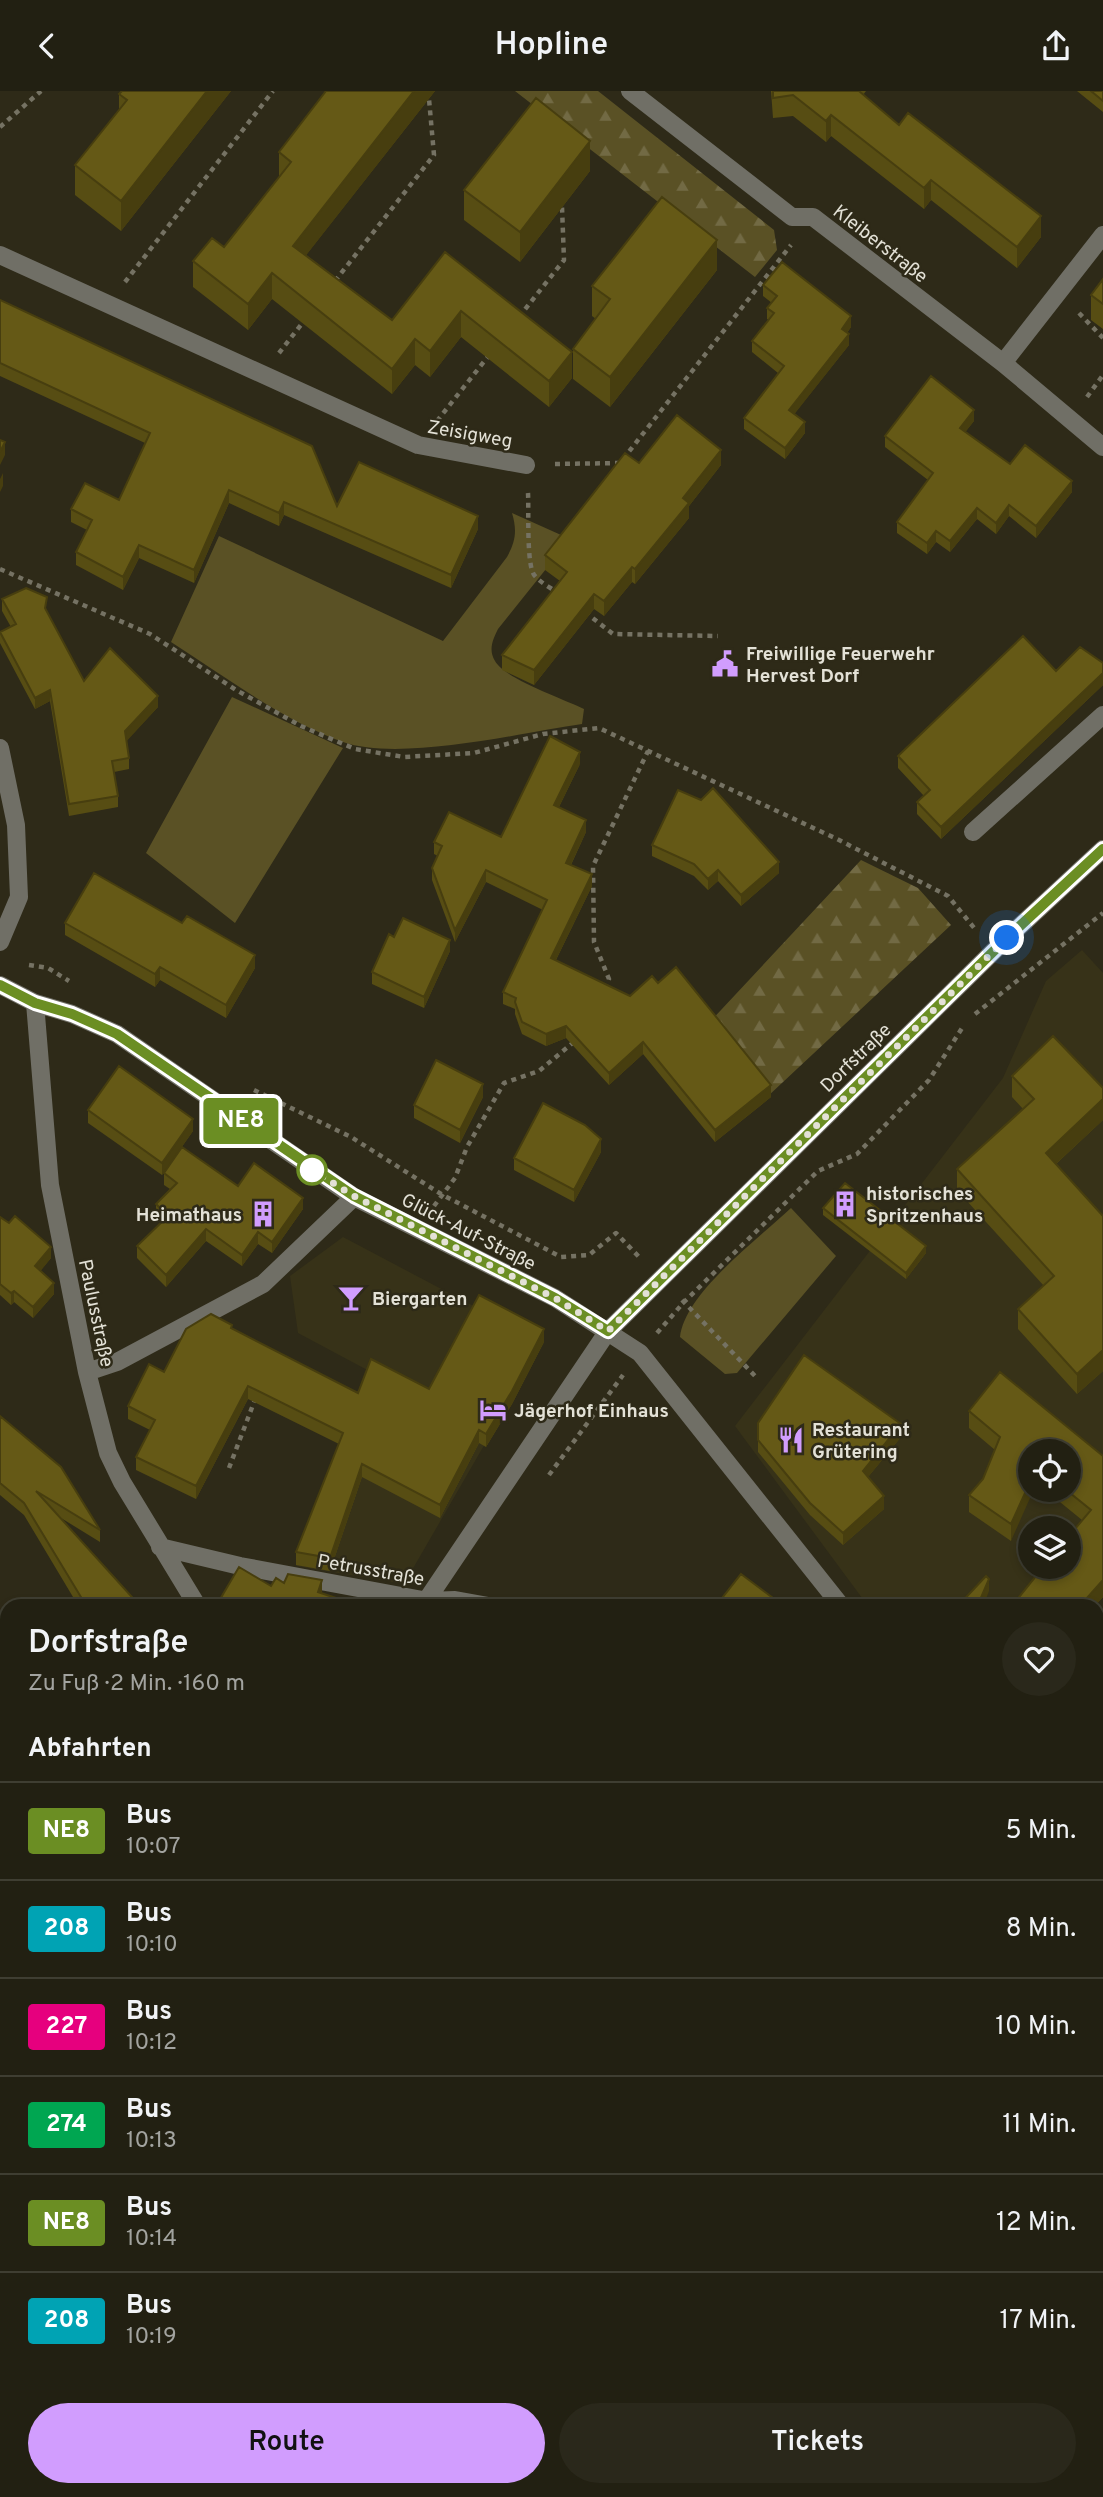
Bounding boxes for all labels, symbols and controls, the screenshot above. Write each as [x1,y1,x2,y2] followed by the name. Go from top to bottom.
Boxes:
[495,26,608,66] text: Hopline
[28,27,66,65] icon: back
[1037,27,1075,65] icon: share
[827,200,932,289] street label: Kleiberstraße
[425,416,514,454] street label: Zeisigweg
[746,643,935,689] place label: Freiwillige Feuerwehr Hervest Dorf
[710,649,740,679] public building icon: Freiwillige Feuerwehr Hervest Dorf
[989,920,1024,955] your location
[816,1019,897,1098] street label: Dorfstraße
[201,1098,281,1144] line badge: NE8
[217,1106,265,1136] text: NE8
[297,1155,327,1185] unlabelled marker
[866,1183,983,1229] place label: historisches Spritzenhaus
[397,1189,539,1277] street label: Glück-Auf-Straße
[830,1189,860,1219] building icon: historisches Spritzenhaus
[248,1199,278,1229] building icon: Heimathaus
[136,1204,242,1228] place label: Heimathaus
[72,1257,118,1370] street label: Paulusstraße
[336,1283,366,1313] bar icon: Biergarten
[372,1288,468,1312] place label: Biergarten
[478,1395,508,1425] hotel icon: Jägerhof Einhaus
[514,1400,669,1424] place label: Jägerhof Einhaus
[812,1419,910,1465] place label: Restaurant Grütering
[776,1425,806,1455] restaurant icon: Restaurant Grütering
[1018,1439,1081,1579] map controls
[1018,1439,1081,1502] button: locate
[1018,1516,1081,1579] button: layers
[315,1550,426,1592] street label: Petrusstraße
[1002,1622,1076,1696] button: heart
[28,1623,188,1665] text: Dorfstraße
[28,1670,245,1699] text: Zu Fuß · 2 Min. · 160 m
[28,1733,152,1766] text: Abfahrten
[126,1800,172,1833] text: Bus
[1006,1815,1076,1848] text: 5 Min.
[43,1816,90,1846] text: NE8
[126,1833,181,1862] text: 10:07
[126,1898,172,1931] text: Bus
[1006,1913,1076,1946] text: 8 Min.
[44,1914,89,1944] text: 208
[126,1931,178,1960] text: 10:10
[126,1996,172,2029] text: Bus
[995,2011,1076,2044] text: 10 Min.
[46,2012,88,2042] text: 227
[126,2029,177,2058] text: 10:12
[126,2094,172,2127] text: Bus
[1002,2109,1076,2142] text: 11 Min.
[46,2110,87,2140] text: 274
[126,2127,177,2156] text: 10:13
[126,2192,172,2225] text: Bus
[996,2207,1076,2240] text: 12 Min.
[43,2208,90,2238] text: NE8
[126,2225,177,2254] text: 10:14
[126,2290,172,2323] text: Bus
[1000,2305,1076,2338] text: 17 Min.
[44,2306,89,2336] text: 208
[126,2323,177,2352] text: 10:19
[28,2403,545,2483] button: Route
[559,2403,1076,2483] button: Tickets

